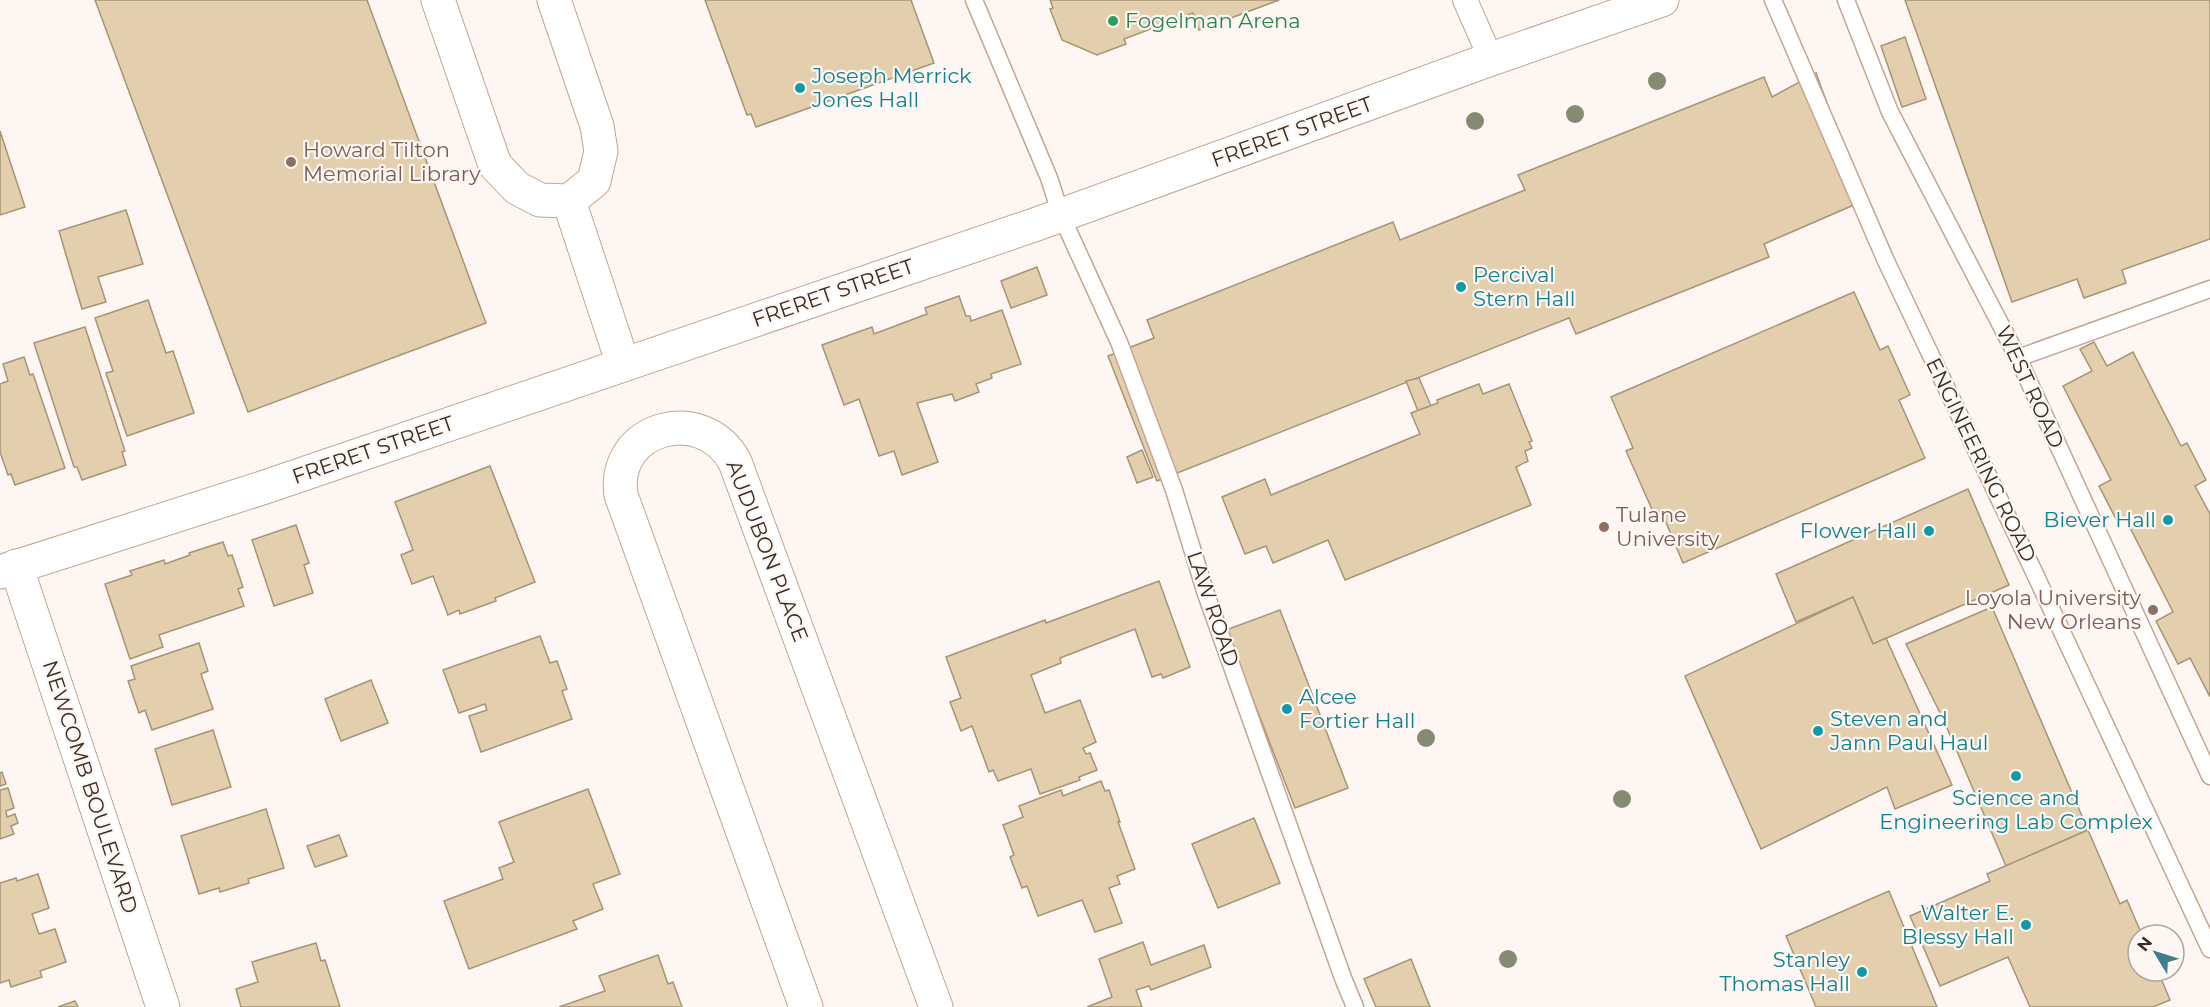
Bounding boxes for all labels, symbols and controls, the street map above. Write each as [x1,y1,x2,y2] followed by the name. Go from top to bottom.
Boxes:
[1125,8,1301,33] place label: Fogelman Arena
[1106,14,1120,28] marker: Fogelman Arena
[811,63,972,112] place label: Joseph Merrick Jones Hall
[793,81,807,95] marker: Joseph Merrick Jones Hall
[1208,91,1376,172] street label: FRERET STREET
[303,137,481,186] place label: Howard Tilton Memorial Library
[284,155,298,169] marker: Howard Tilton Memorial Library
[749,253,917,332] street label: FRERET STREET
[1473,262,1575,311] place label: Percival Stern Hall
[1454,280,1468,294] marker: Percival Stern Hall
[1991,322,2070,452] street label: WEST ROAD
[1921,354,2042,566] street label: ENGINEERING ROAD
[289,410,457,489] street label: FRERET STREET
[721,457,814,645] street label: AUDUBON PLACE
[1616,502,1720,551] place label: Tulane University
[2044,507,2156,532] place label: Biever Hall
[2161,513,2175,527] marker: Biever Hall
[1800,518,1917,543] place label: Flower Hall
[1597,520,1611,534] marker: Tulane University
[1922,524,1936,538] marker: Flower Hall
[1182,548,1245,670] street label: LAW ROAD
[1965,585,2142,634] place label: Loyola University New Orleans
[2146,603,2160,617] marker: Loyola University New Orleans
[38,657,143,917] street label: NEWCOMB BOULEVARD
[1299,684,1415,733] place label: Alcee Fortier Hall
[1280,702,1294,716] marker: Alcee Fortier Hall
[1829,706,1988,755] place label: Steven and Jann Paul Haul
[1811,724,1825,738] marker: Steven and Jann Paul Haul
[2009,769,2023,783] marker: Science and Engineering Lab Complex
[1879,785,2153,834] place label: Science and Engineering Lab Complex
[1902,900,2014,949] place label: Walter E. Blessy Hall
[2019,918,2033,932] marker: Walter E. Blessy Hall
[2126,923,2186,983] north arrow
[2133,933,2156,955] text: N
[1719,947,1851,996] place label: Stanley Thomas Hall
[1855,965,1869,979] marker: Stanley Thomas Hall

